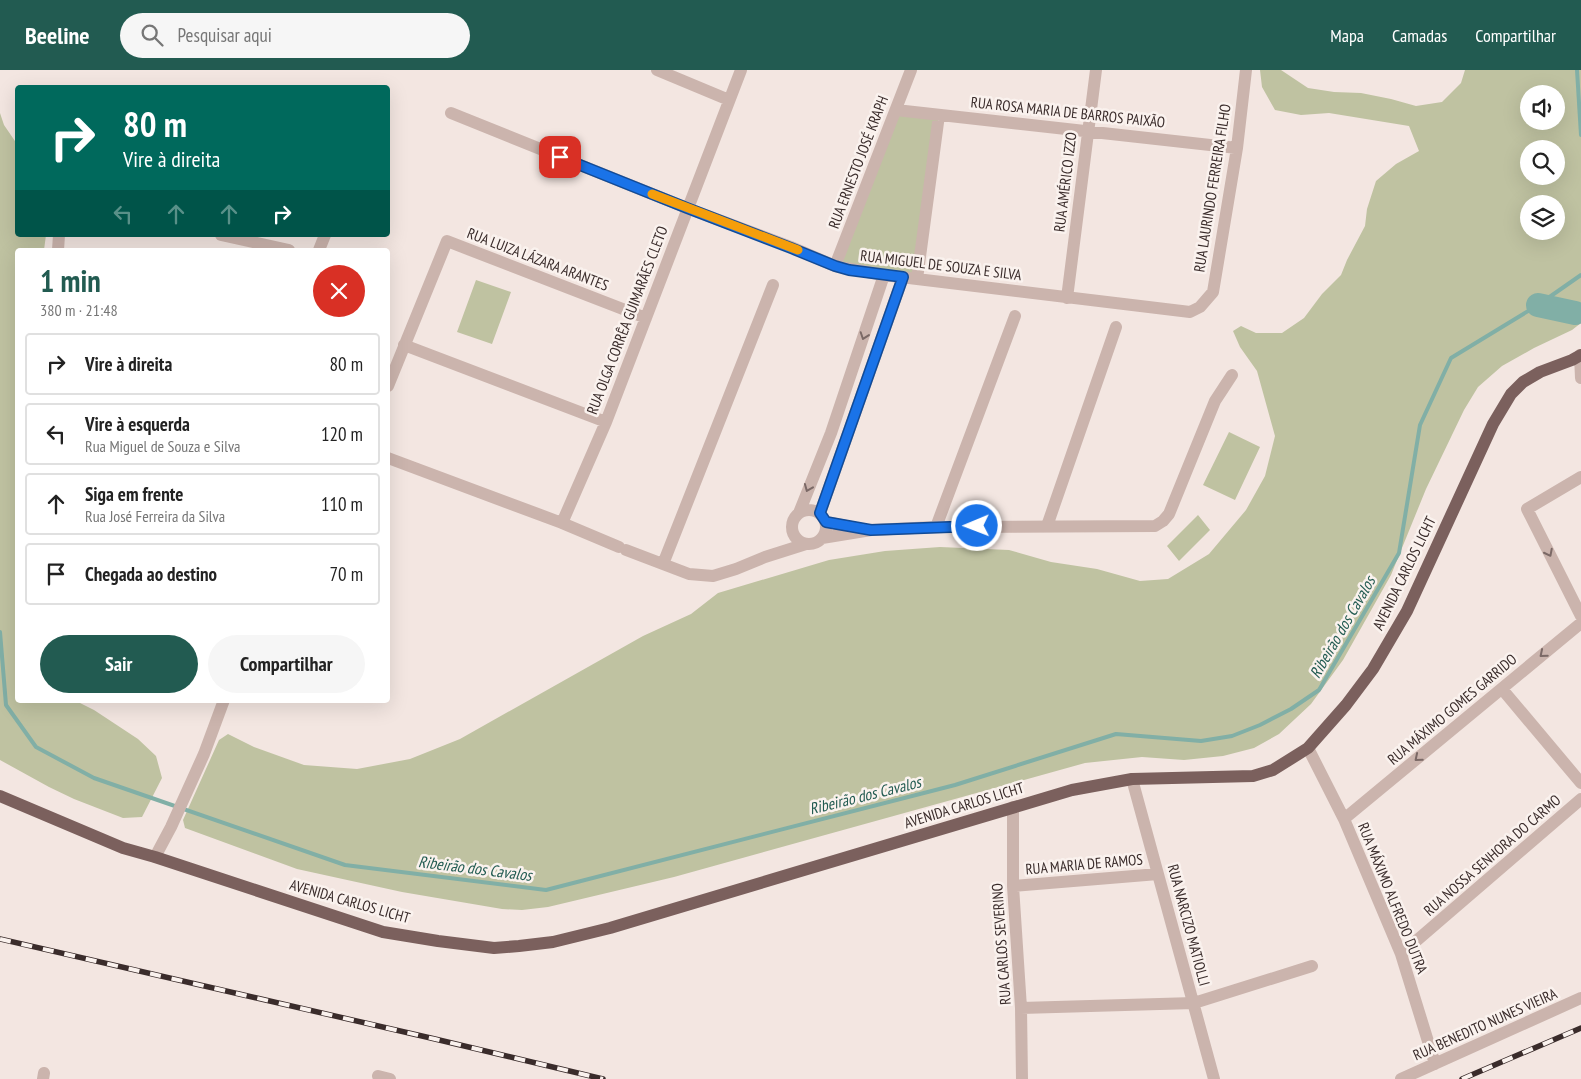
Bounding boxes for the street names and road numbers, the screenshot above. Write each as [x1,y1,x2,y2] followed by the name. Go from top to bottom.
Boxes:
[970,92,1166,132] street label: RUA ROSA MARIA DE BARROS PAIXÃO
[824,93,892,231] street label: RUA ERNESTO JOSÉ KRAPH
[1189,103,1235,273] street label: RUA LAURINDO FERREIRA FILHO
[1049,131,1081,233] street label: RUA AMÉRICO IZZO
[465,223,611,295] street label: RUA LUIZA LÁZARA ARANTES
[582,223,672,417] street label: RUA OLGA CORRÊA GUIMARÃES CLETO
[859,246,1024,284] street label: RUA MIGUEL DE SOUZA E SILVA
[1368,513,1440,633] street label: AVENIDA CARLOS LICHT
[1384,649,1520,769] street label: RUA MÁXIMO GOMES GARRIDO
[902,778,1026,832] street label: AVENIDA CARLOS LICHT
[1420,790,1564,920] street label: RUA NOSSA SENHORA DO CARMO
[1354,820,1432,977] street label: RUA MÁXIMO ALFREDO DUTRA
[1025,849,1143,879] street label: RUA MARIA DE RAMOS
[1164,862,1214,988] street label: RUA NARCIZO MATIOLLI
[288,875,413,927] street label: AVENIDA CARLOS LICHT
[987,882,1015,1006] street label: RUA CARLOS SEVERINO
[1410,983,1561,1064] street label: RUA BENEDITO NUNES VIEIRA

